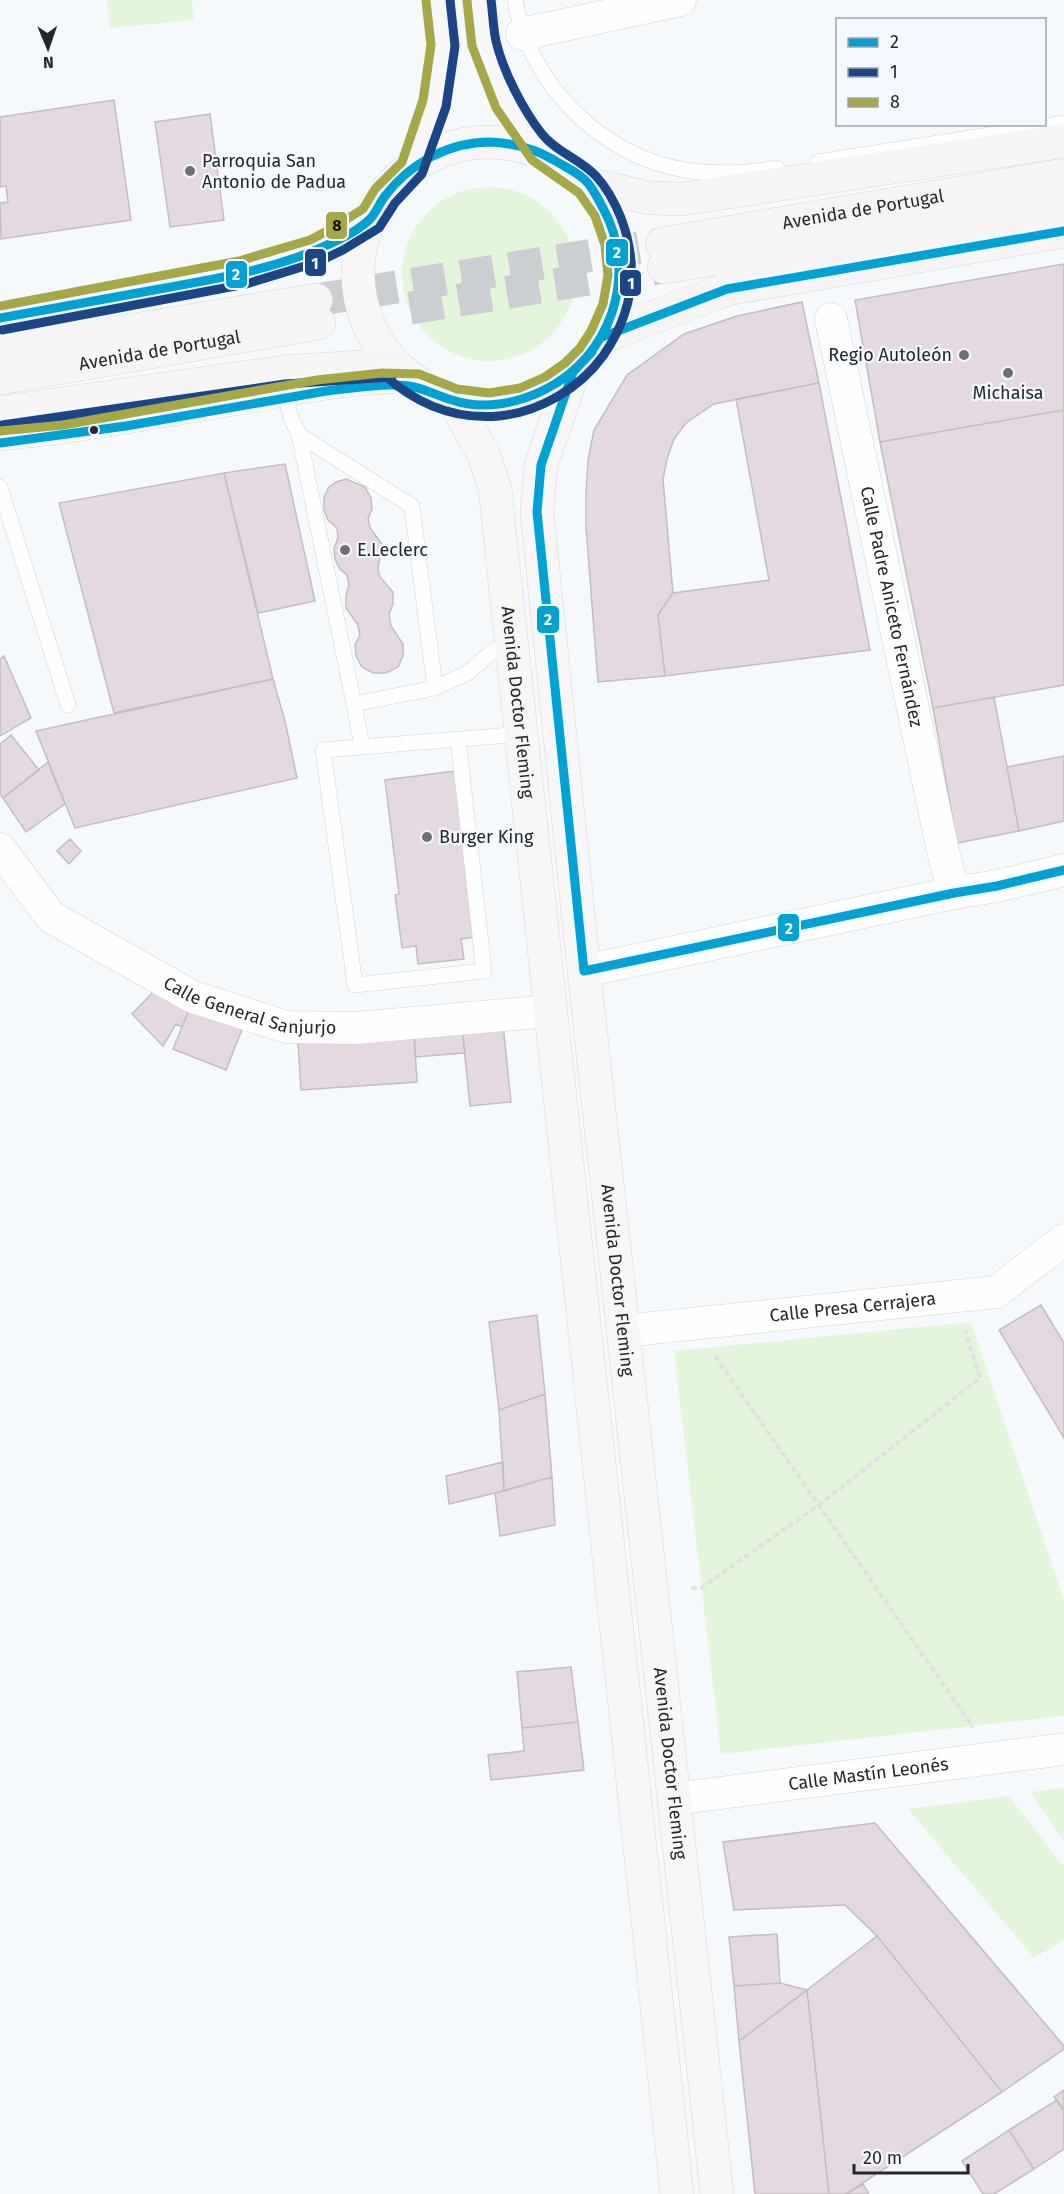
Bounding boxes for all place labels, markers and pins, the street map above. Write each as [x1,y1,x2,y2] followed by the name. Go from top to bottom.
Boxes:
[202,150,346,193] place label: Parroquia San Antonio de Padua
[183,164,197,178] marker: Parroquia San Antonio de Padua
[828,344,952,366] place label: Regio Autoleón
[957,348,971,362] marker: Regio Autoleón
[1001,366,1015,380] marker: Michaisa
[972,382,1044,404] place label: Michaisa
[88,424,100,436] unlabelled marker
[357,539,428,561] place label: E.Leclerc
[338,543,352,557] marker: E.Leclerc
[439,826,534,848] place label: Burger King
[420,830,434,844] marker: Burger King

